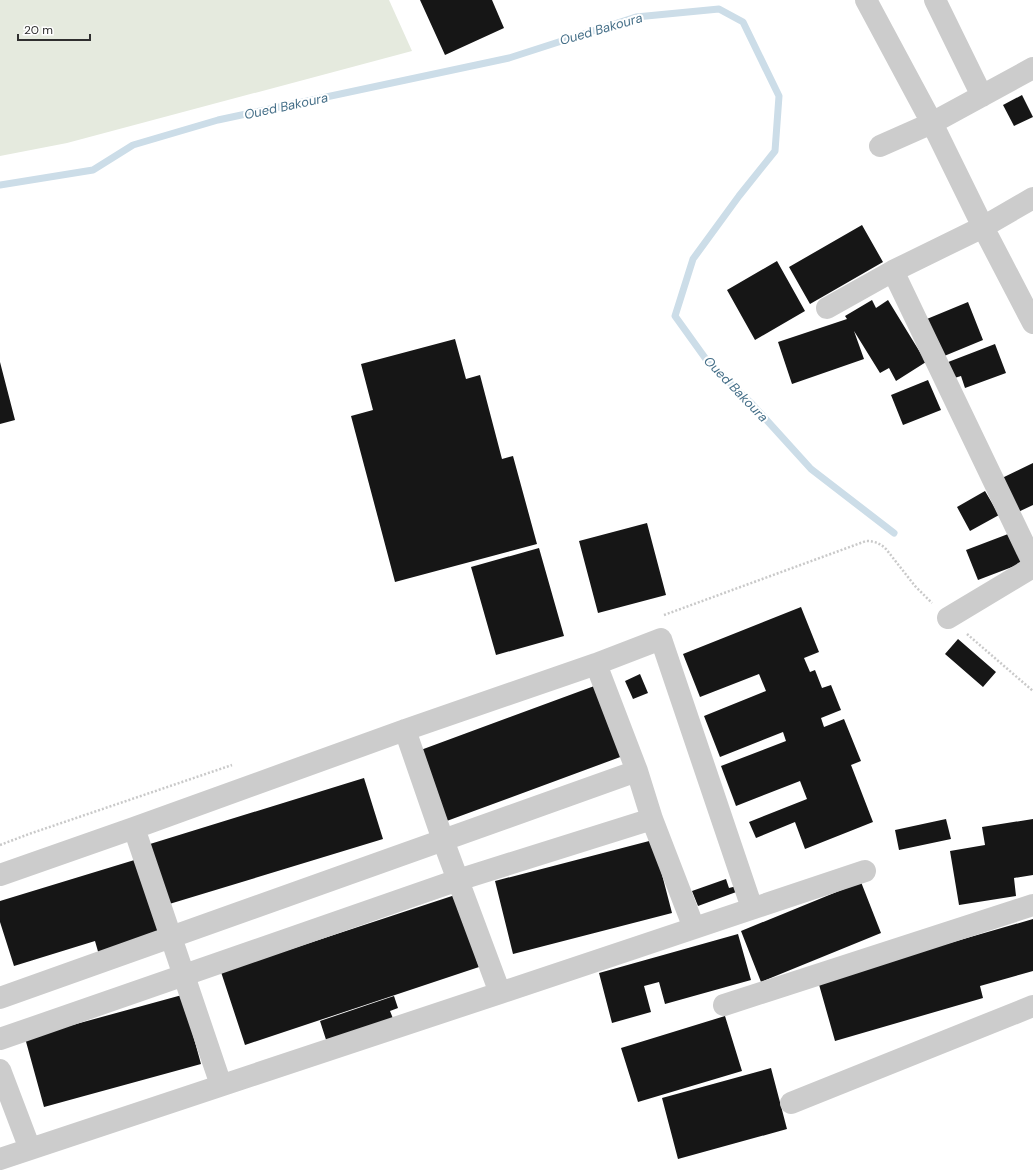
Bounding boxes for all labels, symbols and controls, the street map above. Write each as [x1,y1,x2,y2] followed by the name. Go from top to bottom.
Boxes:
[558,9,644,49] water label: Oued Bakoura
[18,16,90,42] scale bar
[24,22,53,38] text: 20 m
[242,89,330,123] water label: Oued Bakoura
[700,352,772,426] water label: Oued Bakoura

